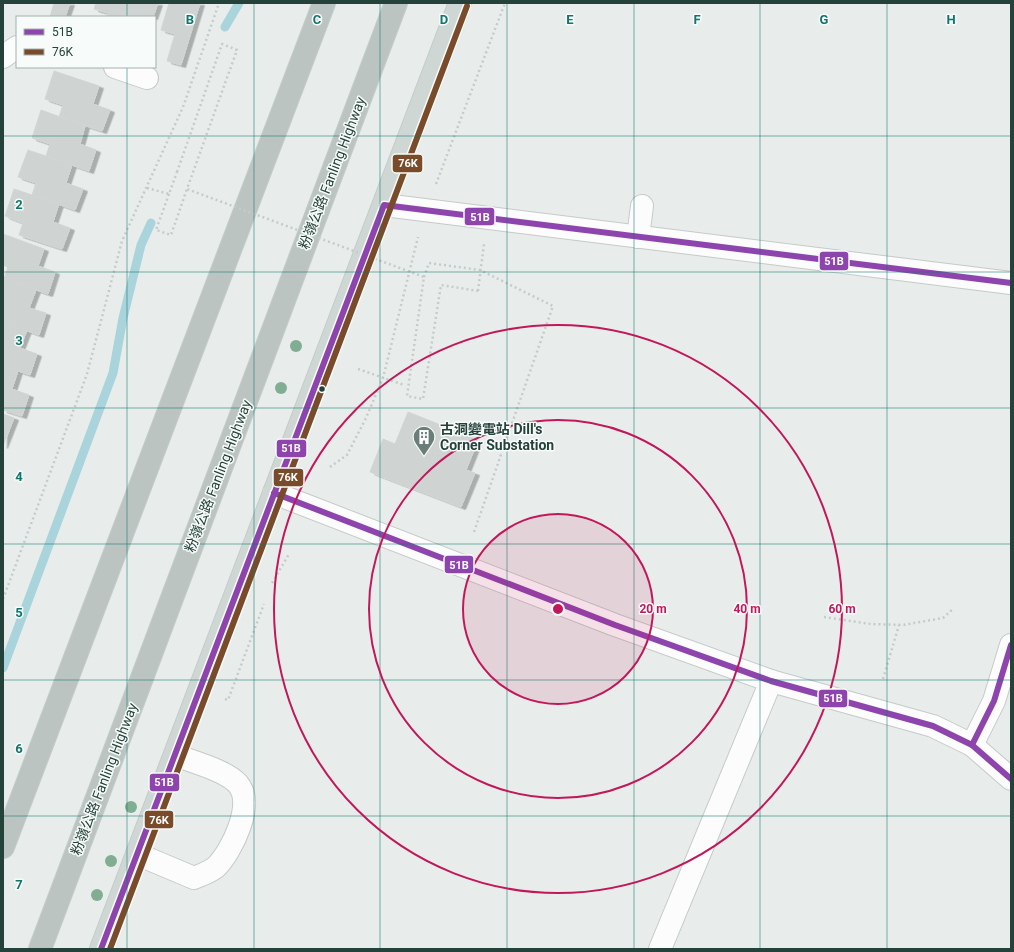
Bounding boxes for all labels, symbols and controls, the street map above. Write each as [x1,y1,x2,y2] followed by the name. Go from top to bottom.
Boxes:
[186,12,194,27] text: B
[313,12,322,27] text: C
[440,12,448,27] text: D
[566,12,574,27] text: E
[693,12,701,27] text: F
[820,12,829,27] text: G
[946,12,956,27] text: H
[16,16,156,68] legend
[52,25,73,39] text: 51B
[52,45,73,59] text: 76K
[296,94,369,251] street label: 粉嶺公路 Fanling Highway
[392,154,423,173] line badge: 76K
[398,157,419,170] text: 76K
[15,197,23,212] text: 2
[464,207,495,226] line badge: 51B
[470,211,490,224] text: 51B
[819,251,849,271] line badge: 51B
[824,255,844,268] text: 51B
[15,333,23,348] text: 3
[317,384,327,394] unlabelled marker
[182,397,255,554] street label: 粉嶺公路 Fanling Highway
[440,421,554,453] place label: 古洞變電站 Dill's Corner Substation
[411,424,437,457] building icon: 古洞變電站 Dill's Corner Substation
[276,439,307,458] line badge: 51B
[281,442,301,455] text: 51B
[273,468,304,487] line badge: 76K
[15,469,23,484] text: 4
[278,471,299,484] text: 76K
[444,555,474,574] line badge: 51B
[449,559,469,572] text: 51B
[551,602,565,616] centre of rings
[639,602,667,616] text: 20 m
[733,602,761,616] text: 40 m
[828,602,856,616] text: 60 m
[15,605,23,620] text: 5
[818,689,848,708] line badge: 51B
[823,692,843,705] text: 51B
[68,700,141,857] street label: 粉嶺公路 Fanling Highway
[15,741,23,756] text: 6
[149,773,180,792] line badge: 51B
[154,776,174,789] text: 51B
[144,810,174,829] line badge: 76K
[149,814,170,827] text: 76K
[15,877,23,892] text: 7

